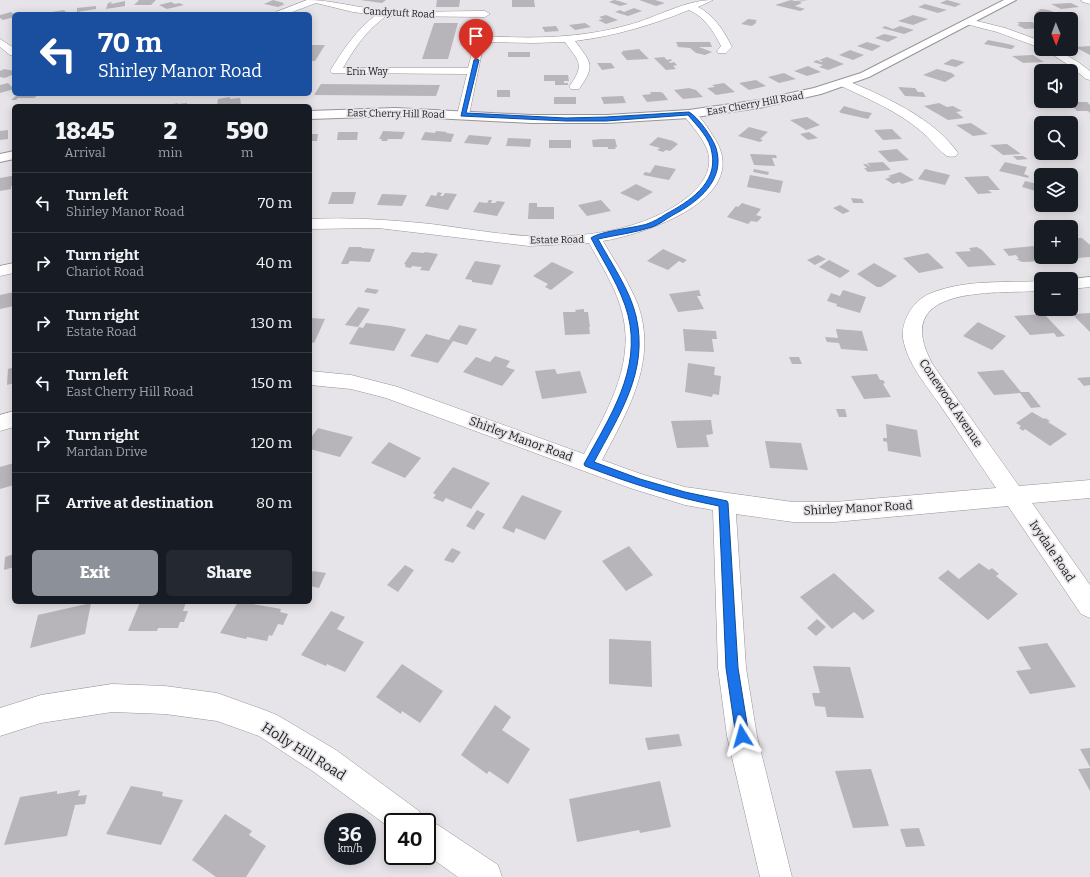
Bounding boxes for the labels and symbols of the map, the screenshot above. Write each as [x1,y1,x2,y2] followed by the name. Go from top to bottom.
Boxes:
[363,5,435,21] street label: Candytuft Road
[1034,12,1078,56] north arrow
[459,19,493,60] pin
[346,66,388,78] street label: Erin Way
[706,90,805,118] street label: East Cherry Hill Road
[347,107,445,121] street label: East Cherry Hill Road
[530,234,584,246] street label: Estate Road
[916,356,986,450] street label: Conewood Avenue
[467,414,575,464] street label: Shirley Manor Road
[803,498,913,518] street label: Shirley Manor Road
[1026,518,1078,584] street label: Ivydale Road
[721,715,763,757] position arrow
[258,719,349,784] street label: Holly Hill Road
[384,813,436,865] speed limit sign: 40

